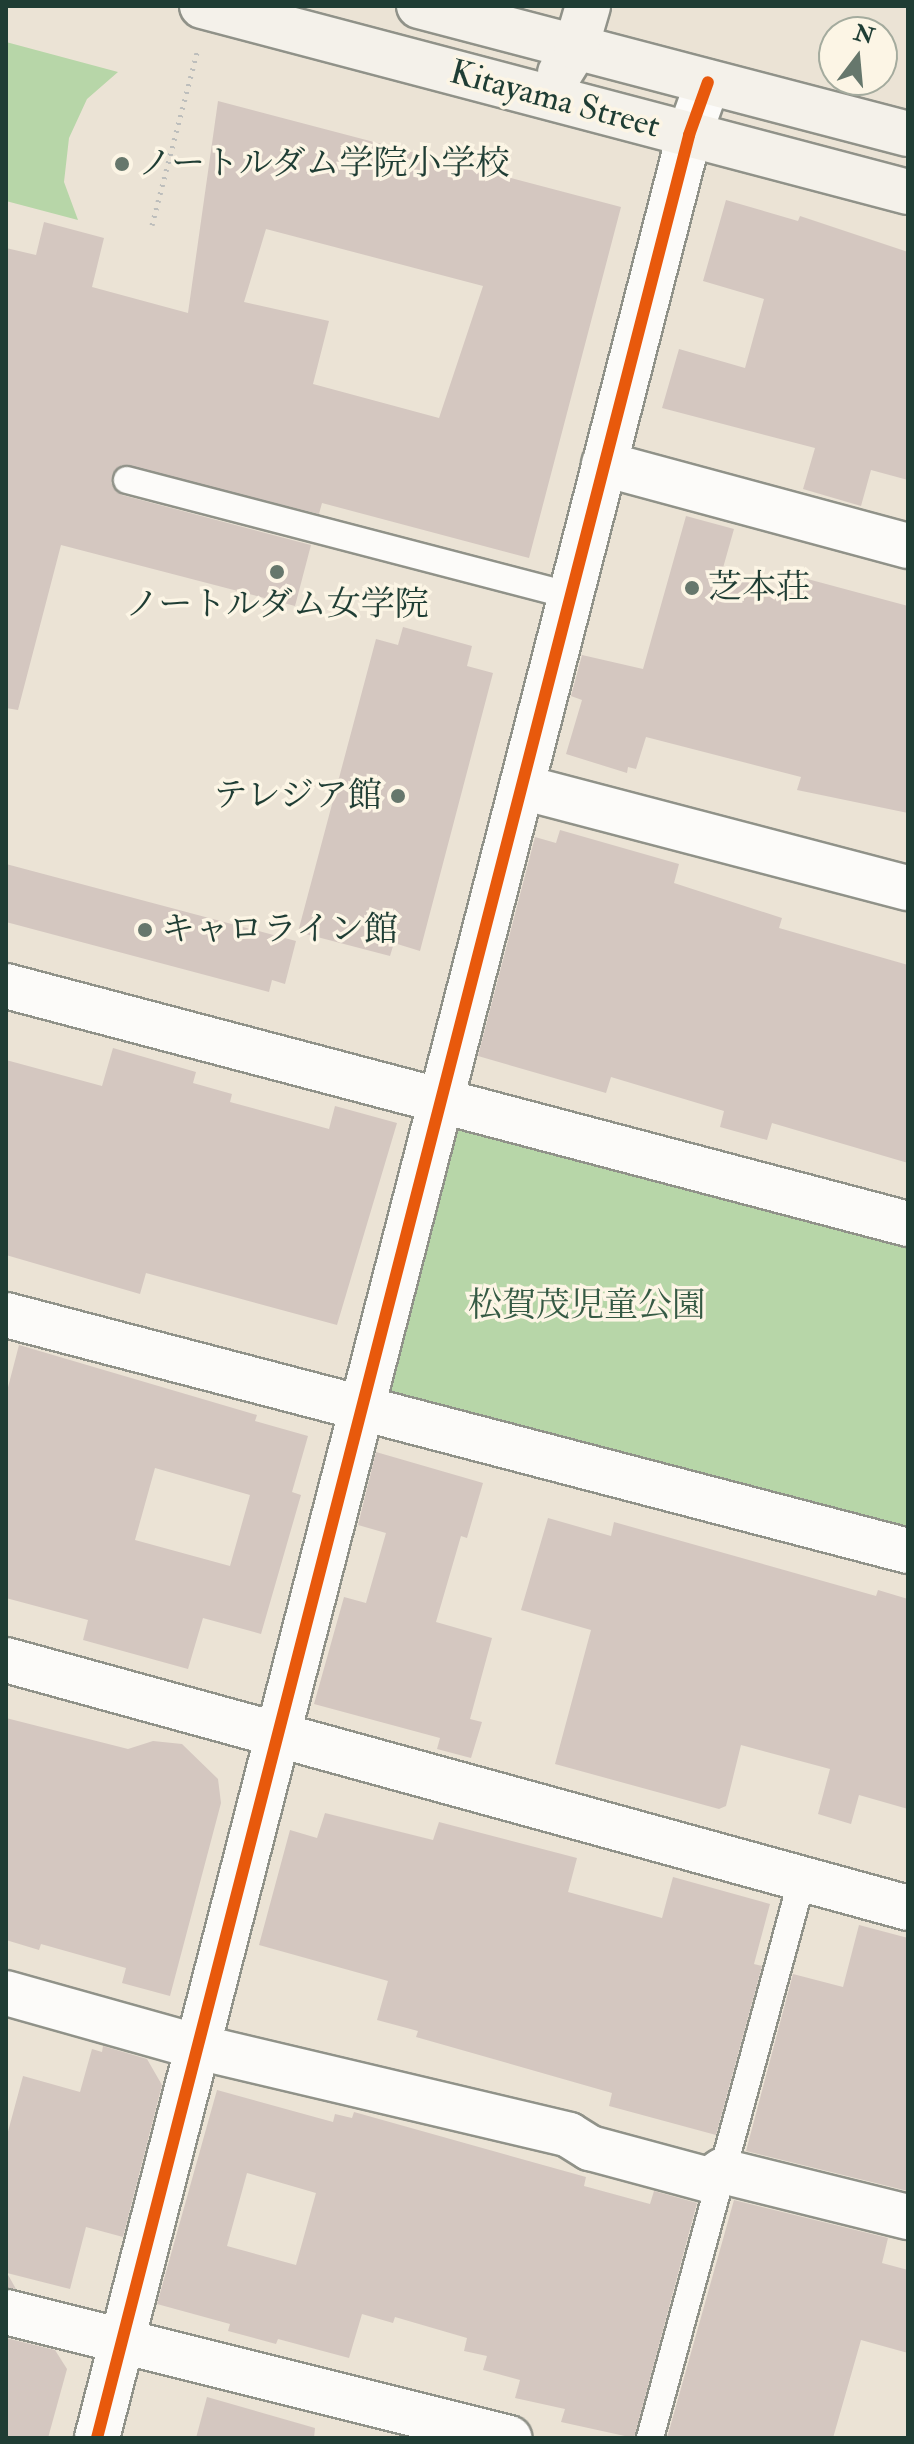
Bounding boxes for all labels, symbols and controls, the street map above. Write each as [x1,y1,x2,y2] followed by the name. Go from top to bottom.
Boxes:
[818,16,898,96] north arrow
[851,19,877,51] text: N
[446,51,664,147] street label: Kitayama Street
[138,144,511,184] place label: ノートルダム学院小学校
[113,155,131,173] marker: ノートルダム学院小学校
[268,563,286,581] marker: ノートルダム女学院
[708,568,810,608] place label: 芝本荘
[683,579,701,597] marker: 芝本荘
[125,585,429,625] place label: ノートルダム女学院
[212,776,382,816] place label: テレジア館
[389,787,407,805] marker: テレジア館
[161,910,399,950] place label: キャロライン館
[136,921,154,939] marker: キャロライン館
[468,1286,706,1326] park label: 松賀茂児童公園

